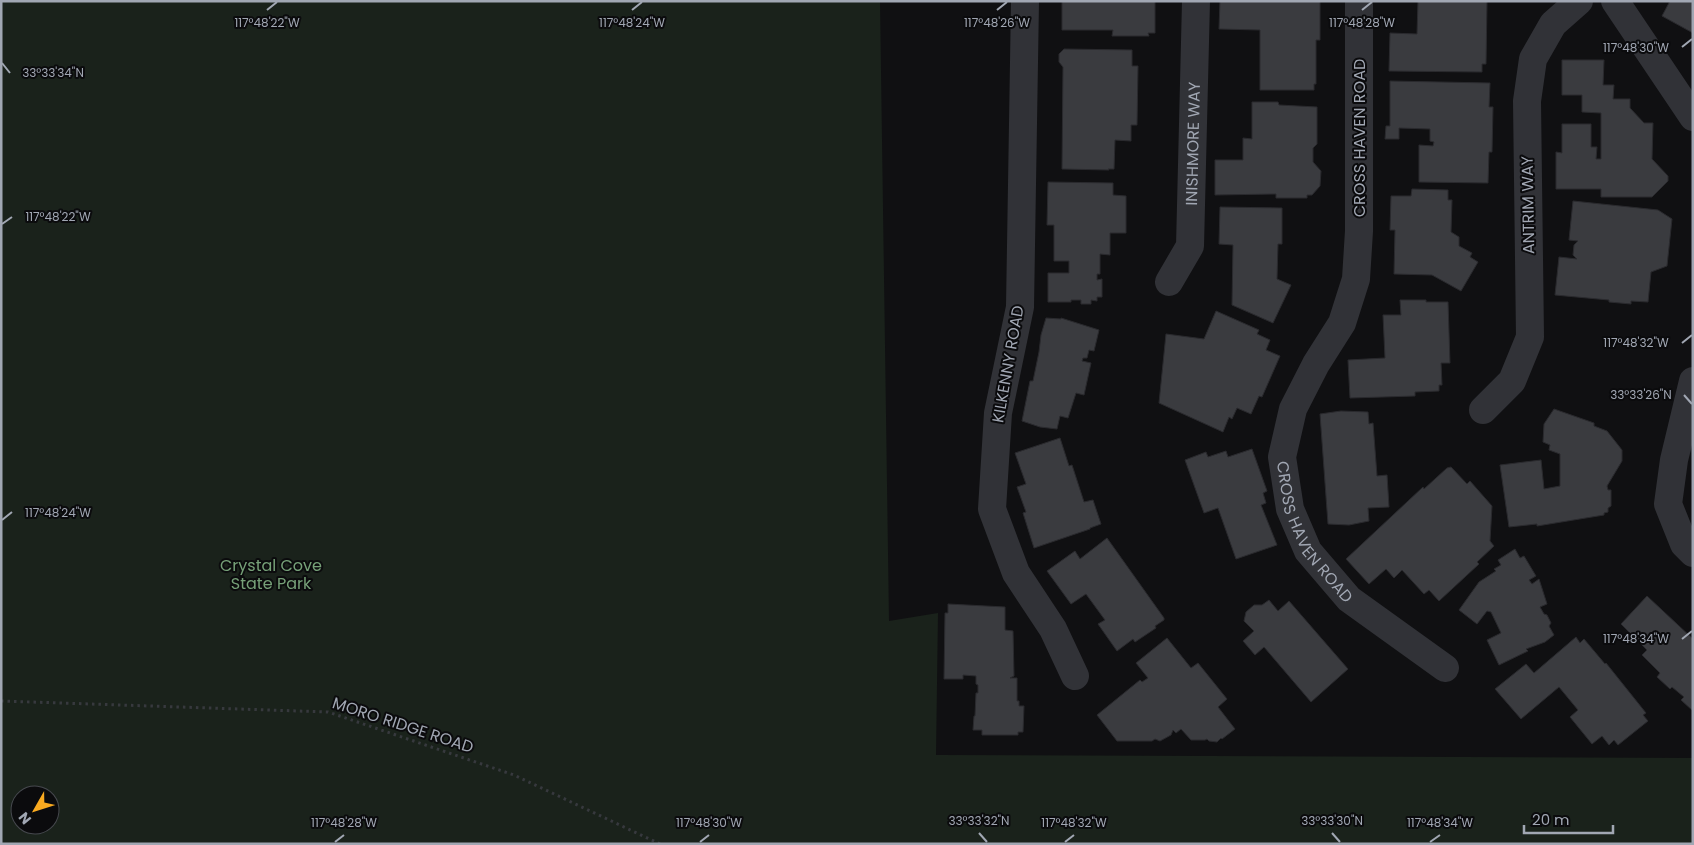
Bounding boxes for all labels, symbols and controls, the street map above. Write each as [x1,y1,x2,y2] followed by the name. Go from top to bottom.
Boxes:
[234,14,300,31] text: 117°48'22"W
[599,14,665,31] text: 117°48'24"W
[964,14,1030,31] text: 117°48'26"W
[1329,14,1395,31] text: 117°48'28"W
[1603,39,1669,56] text: 117°48'30"W
[1348,59,1371,217] street label: CROSS HAVEN ROAD
[22,64,84,81] text: 33°33'34"N
[1179,81,1206,206] street label: INISHMORE WAY
[1516,155,1540,254] street label: ANTRIM WAY
[25,208,91,225] text: 117°48'22"W
[986,304,1030,424] street label: KILKENNY ROAD
[1603,334,1669,351] text: 117°48'32"W
[1610,386,1672,403] text: 33°33'26"N
[1271,459,1359,607] street label: CROSS HAVEN ROAD
[25,504,91,521] text: 117°48'24"W
[220,554,322,595] park label: Crystal Cove State Park
[1603,630,1669,647] text: 117°48'34"W
[329,691,477,759] street label: MORO RIDGE ROAD
[10,785,60,835] north arrow
[1524,802,1613,834] scale bar
[14,808,36,829] text: N
[1532,809,1570,830] text: 20 m
[948,812,1010,829] text: 33°33'32"N
[1301,812,1363,829] text: 33°33'30"N
[311,814,377,831] text: 117°48'28"W
[676,814,742,831] text: 117°48'30"W
[1041,814,1107,831] text: 117°48'32"W
[1407,814,1473,831] text: 117°48'34"W

